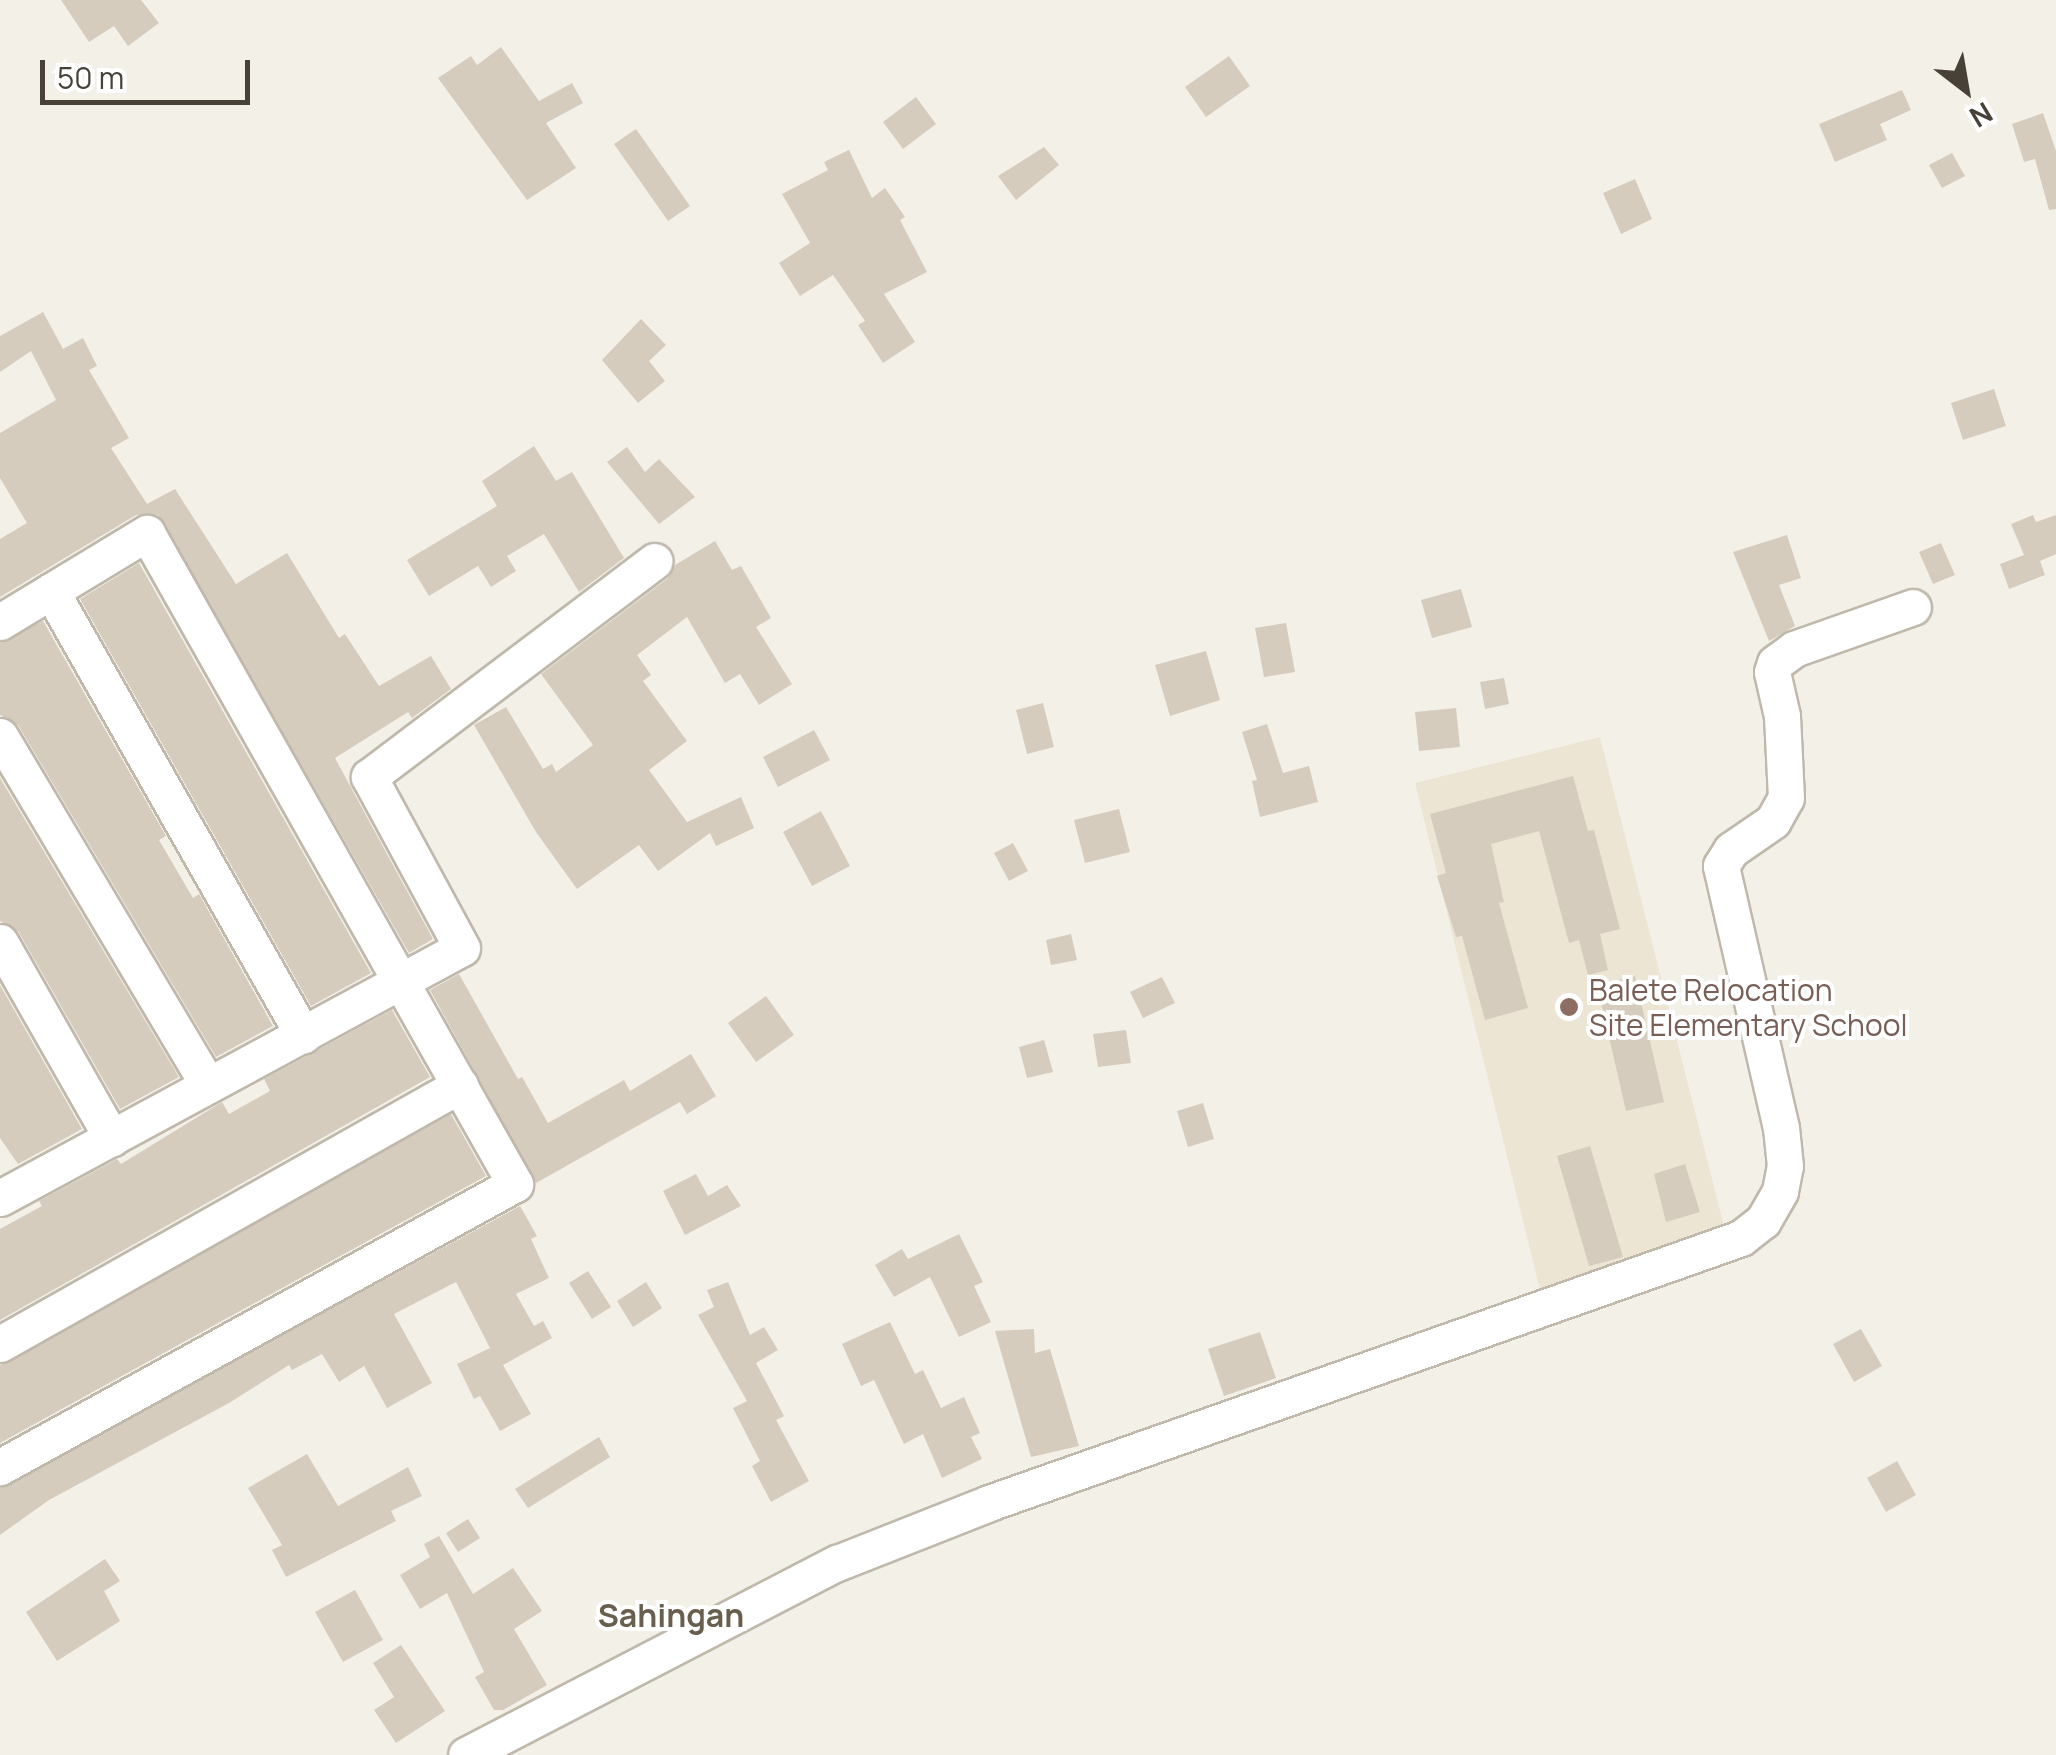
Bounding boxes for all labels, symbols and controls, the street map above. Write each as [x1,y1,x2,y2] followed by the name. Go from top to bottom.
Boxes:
[45,40,255,102] scale bar
[1916,40,2016,140] north arrow
[57,57,124,98] text: 50 m
[1963,94,2000,137] text: N
[1589,972,1907,1042] place label: Balete Relocation Site Elementary School
[1558,996,1580,1018] marker: Balete Relocation Site Elementary School
[598,1596,744,1634] district label: Sahingan

